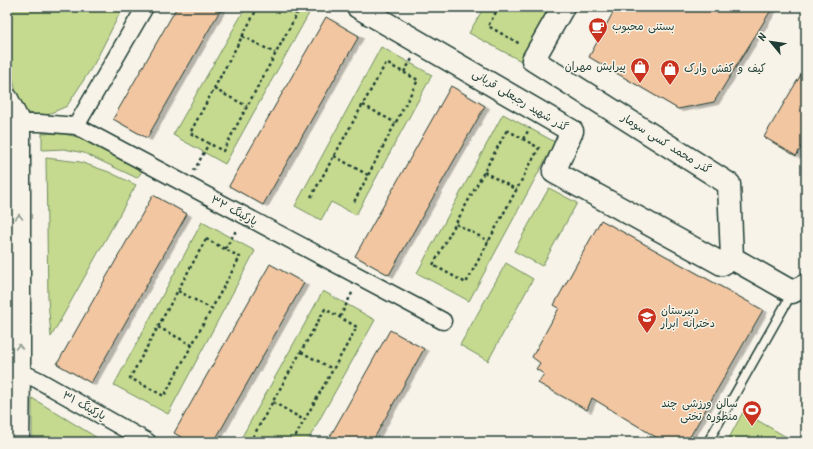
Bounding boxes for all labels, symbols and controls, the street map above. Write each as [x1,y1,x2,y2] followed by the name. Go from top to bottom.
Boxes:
[587,16,609,44] cafe icon: بستنی محبوب
[612,18,675,36] place label: بستنی محبوب
[751,22,791,62] north arrow
[754,30,773,45] text: N
[629,56,651,84] shop icon: پیرایش مهران
[565,58,626,76] place label: پیرایش مهران
[659,58,681,86] shop icon: کیف و کفش وارک
[684,60,766,78] place label: کیف و کفش وارک
[469,65,572,137] street label: گذر شهید رجبعلی قربانی
[617,109,715,179] street label: گذر محمد کسی سومار
[207,191,261,231] street label: پارکینگ ۳۲
[15,214,23,220] one-way arrow
[660,302,715,333] place label: دبیرستان دخترانه ابرار
[636,306,658,334] school or university icon: دبیرستان دخترانه ابرار
[15,344,23,350] one-way arrow
[59,387,109,425] street label: پارکینگ ۳۱
[661,395,738,426] place label: سالن ورزشی چند منظوره تختی
[741,399,763,427] sports icon: سالن ورزشی چند منظوره تختی

